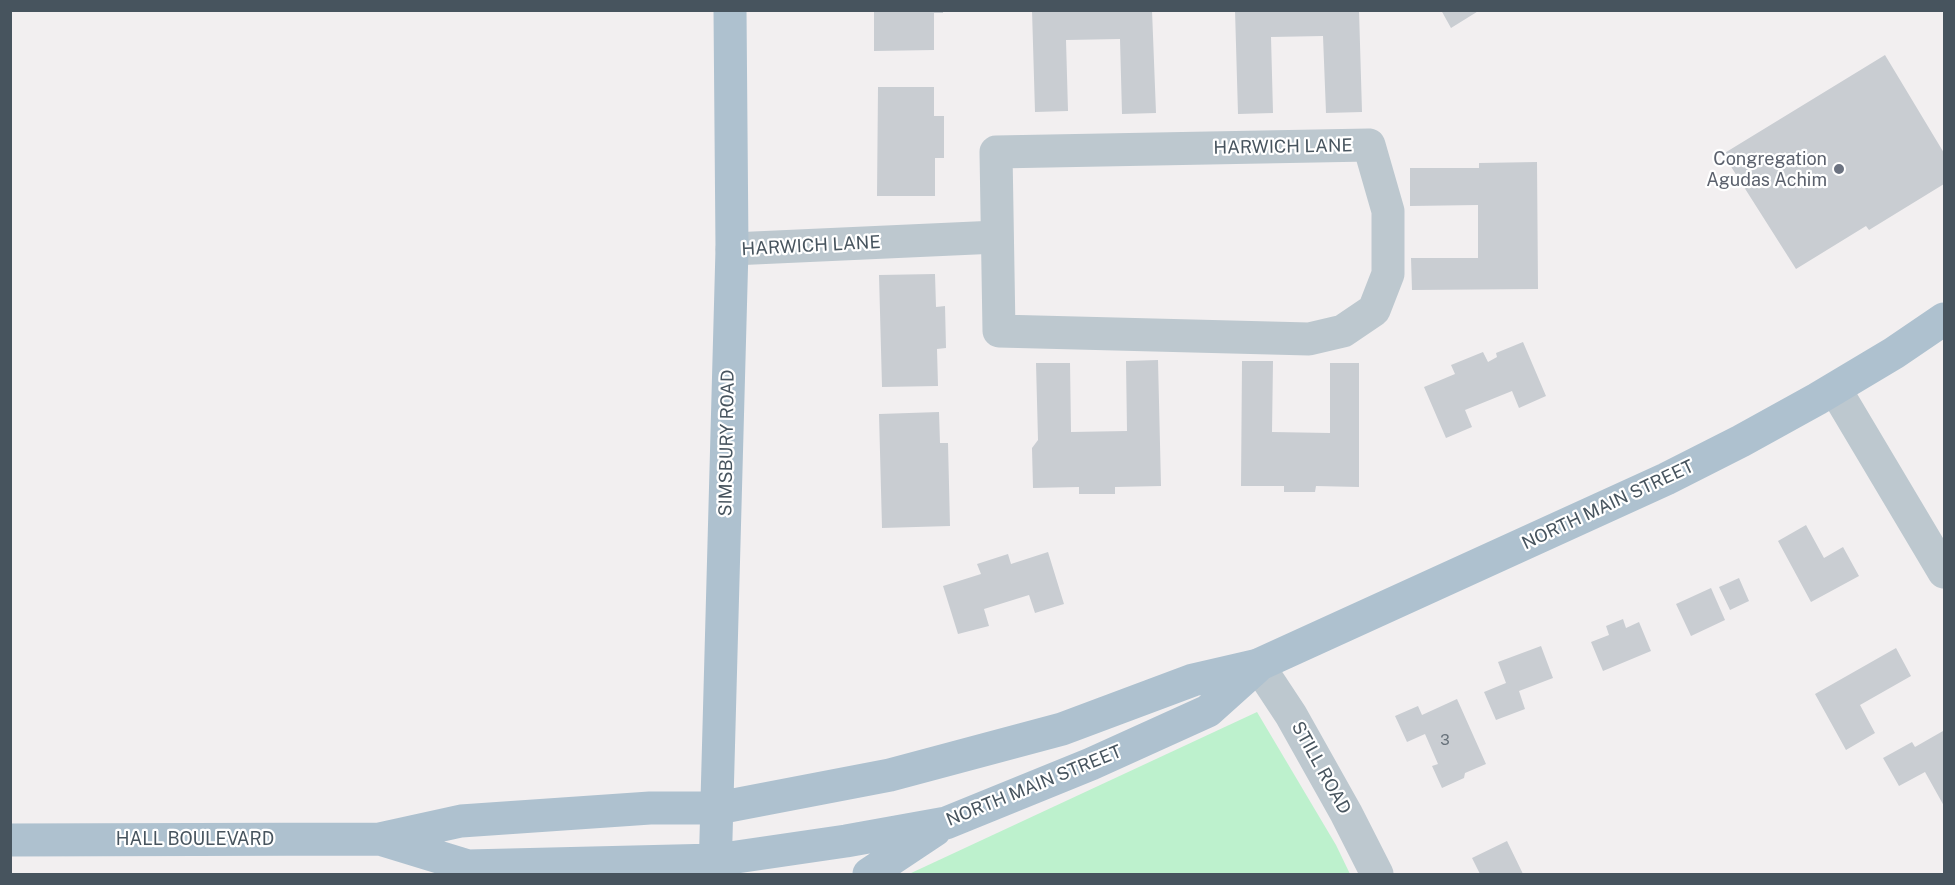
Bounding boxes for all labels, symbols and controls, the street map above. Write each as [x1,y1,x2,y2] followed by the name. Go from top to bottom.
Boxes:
[1213,135,1353,159] street label: HARWICH LANE
[1706,148,1827,190] place label: Congregation Agudas Achim
[1832,162,1846,176] marker: Congregation Agudas Achim
[741,232,881,260] street label: HARWICH LANE
[715,369,739,517] street label: SIMSBURY ROAD
[1518,456,1698,554] street label: NORTH MAIN STREET
[1287,718,1355,818] street label: STILL ROAD
[1440,731,1450,749] house number: 3
[943,741,1125,831] street label: NORTH MAIN STREET
[116,828,274,850] street label: HALL BOULEVARD

